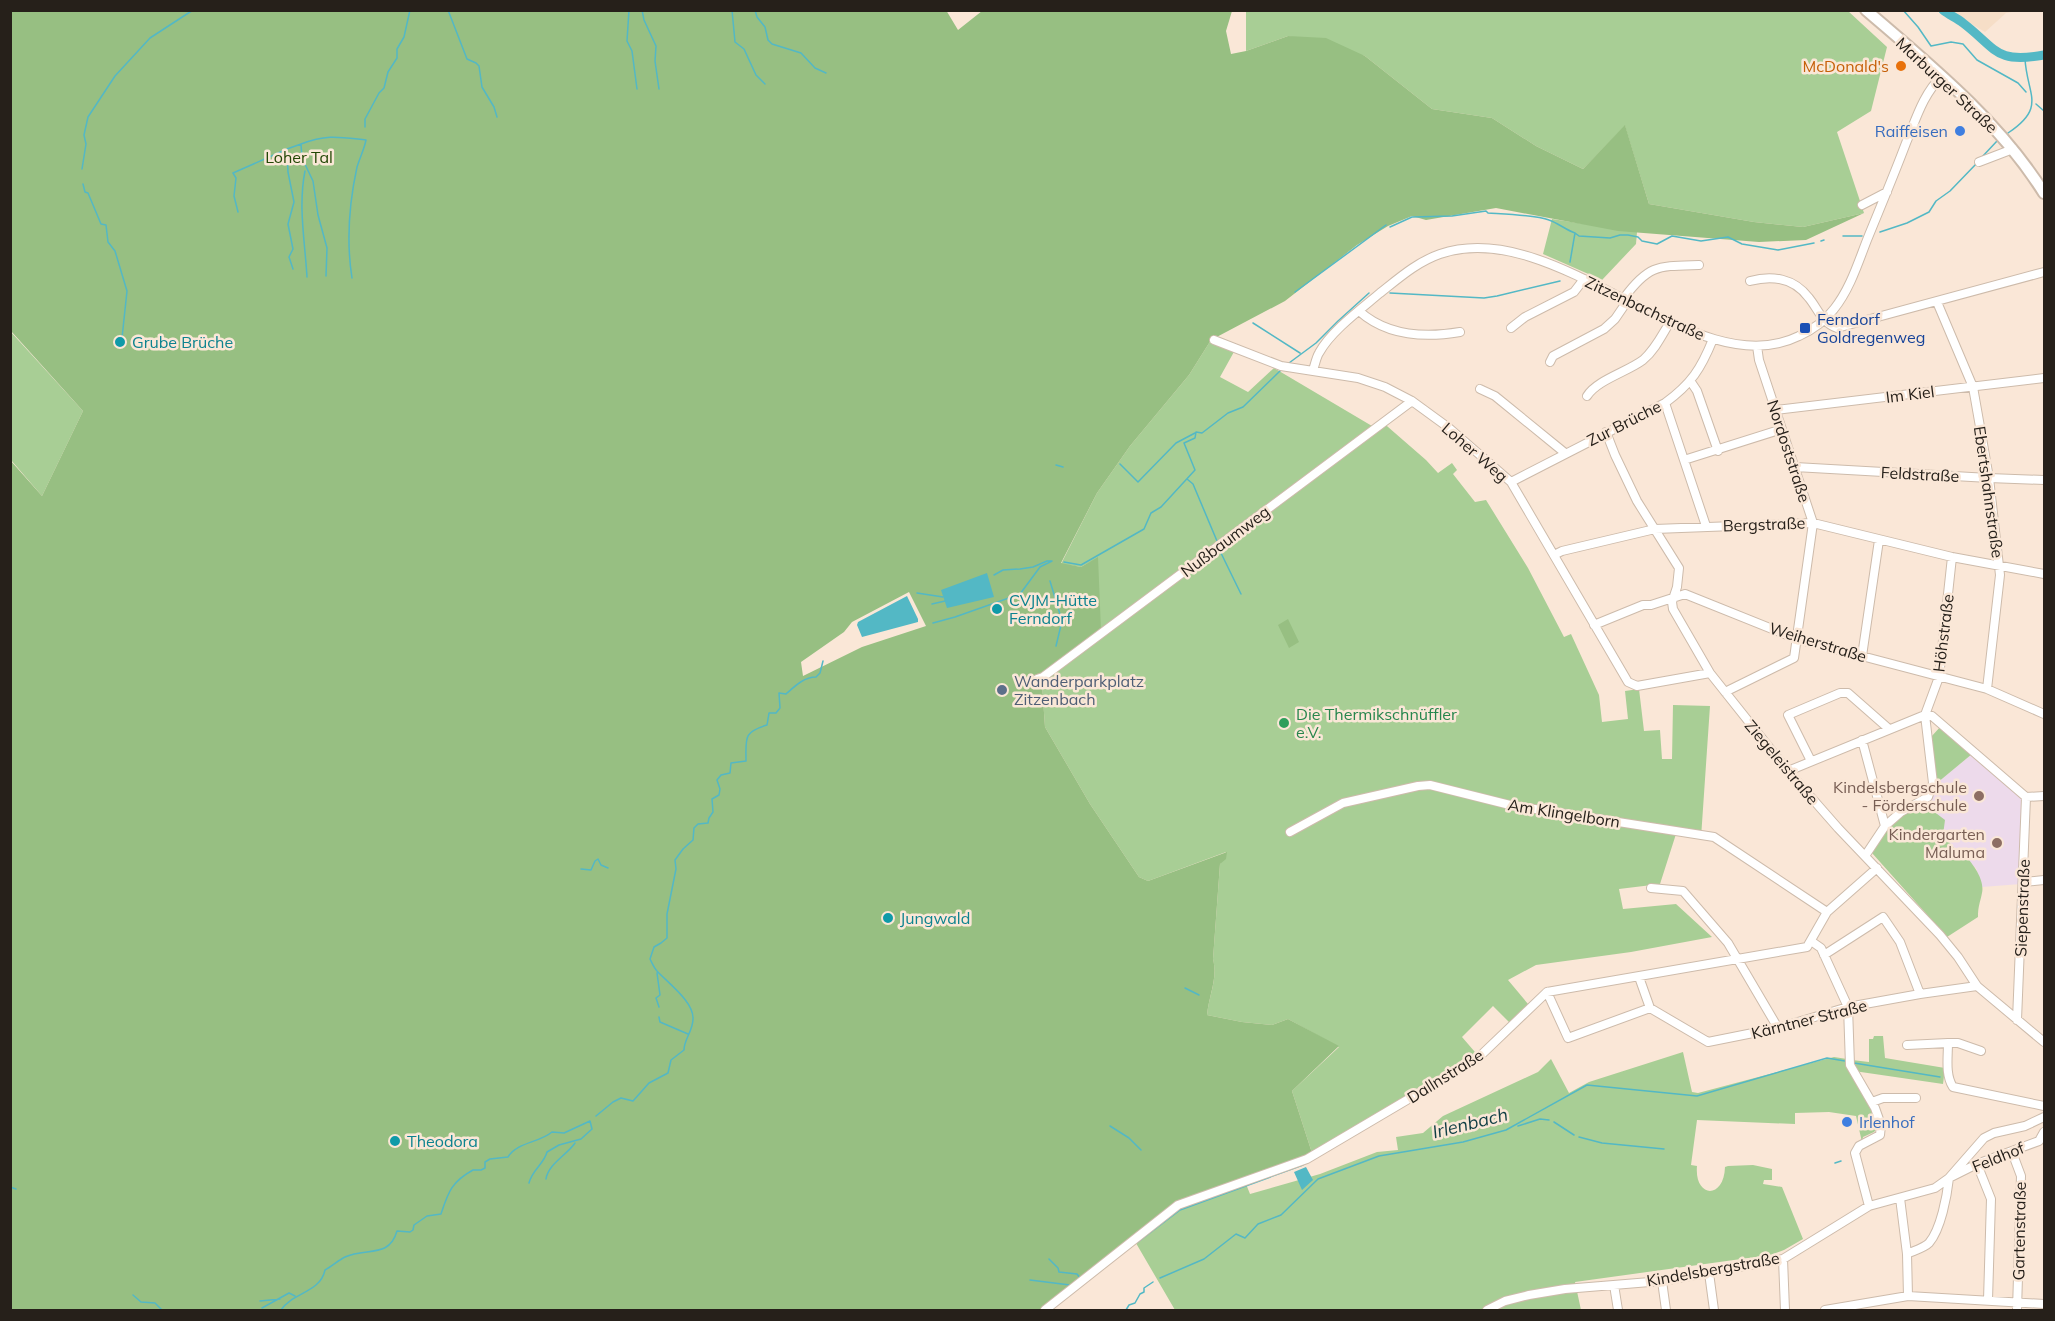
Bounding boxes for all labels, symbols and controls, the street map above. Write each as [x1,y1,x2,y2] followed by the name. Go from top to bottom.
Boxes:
[1892,33,2002,137] street label: Marburger Straße
[1802,56,1889,76] place label: McDonald's
[1894,59,1908,73] marker: McDonald's
[1875,121,1948,141] place label: Raiffeisen
[1953,124,1967,138] marker: Raiffeisen
[265,147,333,167] park label: Loher Tal
[1582,272,1708,344] street label: Zitzenbachstraße
[1817,309,1925,347] place label: Ferndorf Goldregenweg
[1798,321,1812,335] marker: Ferndorf Goldregenweg
[132,332,233,352] place label: Grube Brüche
[113,335,127,349] marker: Grube Brüche
[1885,381,1935,407] street label: Im Kiel
[1584,396,1664,450] street label: Zur Brüche
[1763,397,1815,505] street label: Nordoststraße
[1438,418,1512,486] street label: Loher Weg
[1970,425,2008,559] street label: Ebertshahnstraße
[1880,462,1960,486] street label: Feldstraße
[1177,501,1273,581] street label: Nußbaumweg
[1722,513,1806,535] street label: Bergstraße
[1009,590,1097,628] place label: CVJM-Hütte Ferndorf
[1928,593,1958,673] street label: Höhstraße
[990,602,1004,616] marker: CVJM-Hütte Ferndorf
[1767,618,1869,666] street label: Weiherstraße
[1014,671,1144,709] place label: Wanderparkplatz Zitzenbach
[995,683,1009,697] marker: Wanderparkplatz Zitzenbach
[1296,704,1457,742] place label: Die Thermikschnüffler e.V.
[1277,716,1291,730] marker: Die Thermikschnüffler e.V.
[1741,716,1823,808] street label: Ziegeleistraße
[1833,777,1967,815] place label: Kindelsbergschule - Förderschule
[1972,789,1986,803] marker: Kindelsbergschule - Förderschule
[1507,794,1621,832] street label: Am Klingelborn
[1889,824,1985,862] place label: Kindergarten Maluma
[1990,836,2004,850] marker: Kindergarten Maluma
[2010,859,2034,957] street label: Siepenstraße
[900,908,970,928] place label: Jungwald
[881,911,895,925] marker: Jungwald
[1749,995,1869,1043] street label: Kärntner Straße
[1403,1045,1487,1107] street label: Dallnstraße
[1430,1103,1510,1143] water label: Irlenbach
[1859,1112,1915,1132] place label: Irlenhof
[1840,1115,1854,1129] marker: Irlenhof
[407,1131,478,1151] place label: Theodora
[388,1134,402,1148] marker: Theodora
[1969,1137,2028,1177] street label: Feldhof
[2008,1181,2030,1281] street label: Gartenstraße
[1645,1247,1781,1291] street label: Kindelsbergstraße

